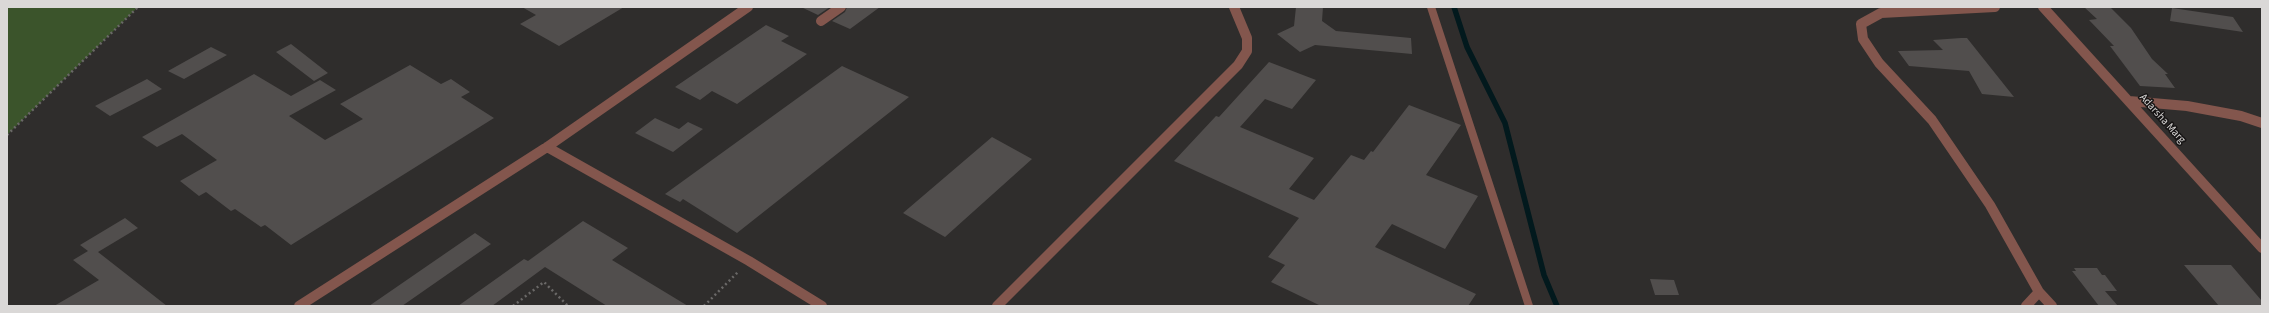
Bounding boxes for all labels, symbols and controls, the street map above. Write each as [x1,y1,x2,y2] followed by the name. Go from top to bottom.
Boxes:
[2136,91,2188,147] street label: Adarsha Marg

